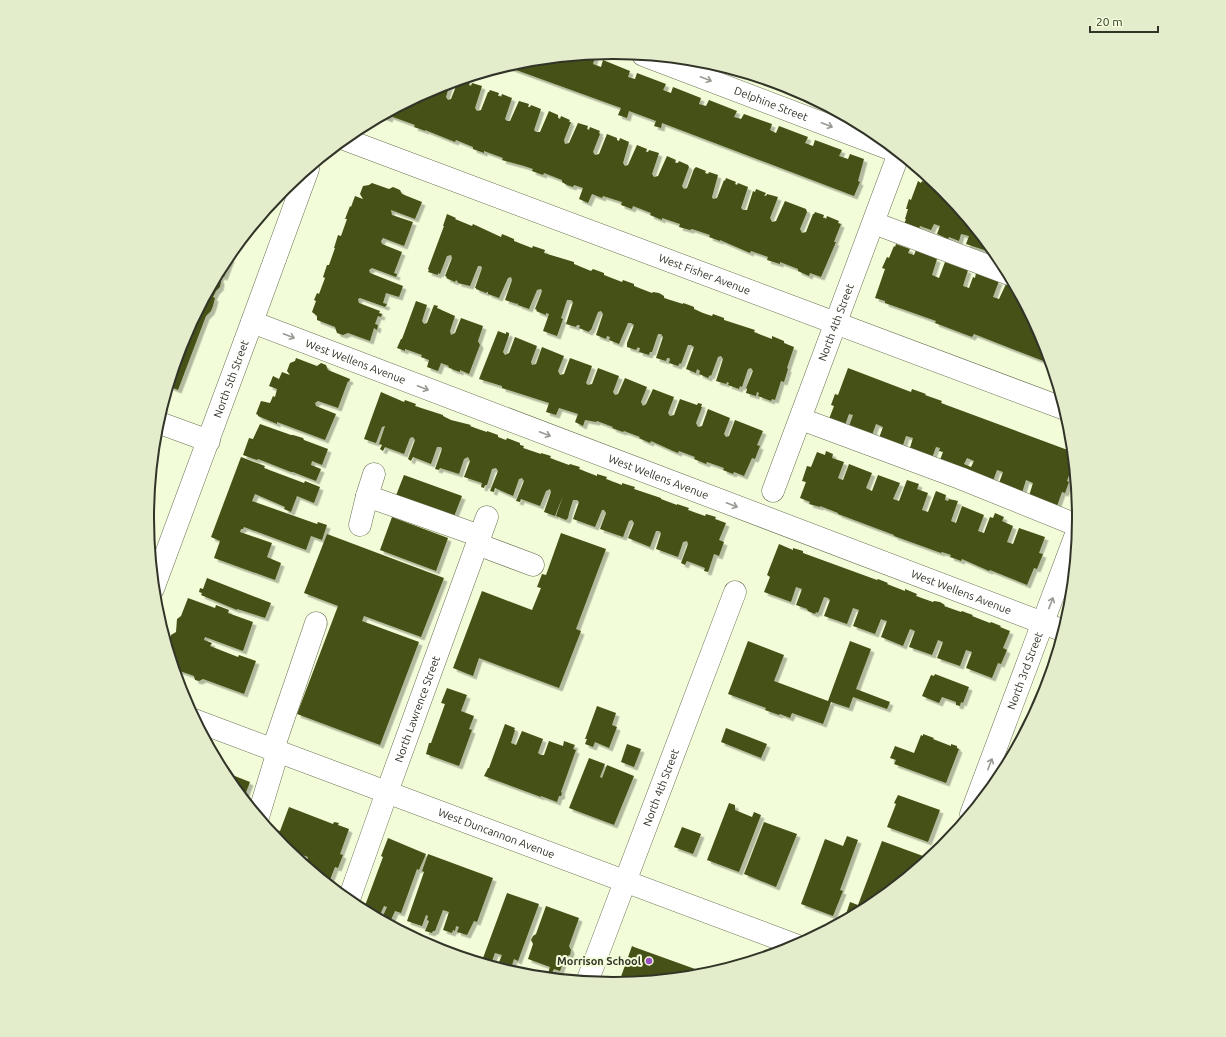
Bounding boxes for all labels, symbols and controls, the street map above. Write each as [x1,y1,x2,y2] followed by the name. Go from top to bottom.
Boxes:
[1090,8,1158,34] scale bar
[1096,15,1123,28] text: 20 m
[699,75,711,83] one-way arrow
[733,84,810,123] street label: Delphine Street
[821,121,833,129] one-way arrow
[657,251,752,297] street label: West Fisher Avenue
[816,281,856,363] street label: North 4th Street
[282,333,294,341] one-way arrow
[304,337,408,386] street label: West Wellens Avenue
[211,338,251,419] street label: North 5th Street
[417,384,429,392] one-way arrow
[538,430,550,438] one-way arrow
[607,452,710,501] street label: West Wellens Avenue
[725,502,737,510] one-way arrow
[910,567,1013,616] street label: West Wellens Avenue
[1047,598,1055,610] one-way arrow
[1005,630,1045,711] street label: North 3rd Street
[392,654,442,764] street label: North Lawrence Street
[641,747,681,828] street label: North 4th Street
[987,759,995,771] one-way arrow
[436,806,557,860] street label: West Duncannon Avenue
[557,955,642,967] place label: Morrison School
[644,956,654,966] marker: Morrison School

